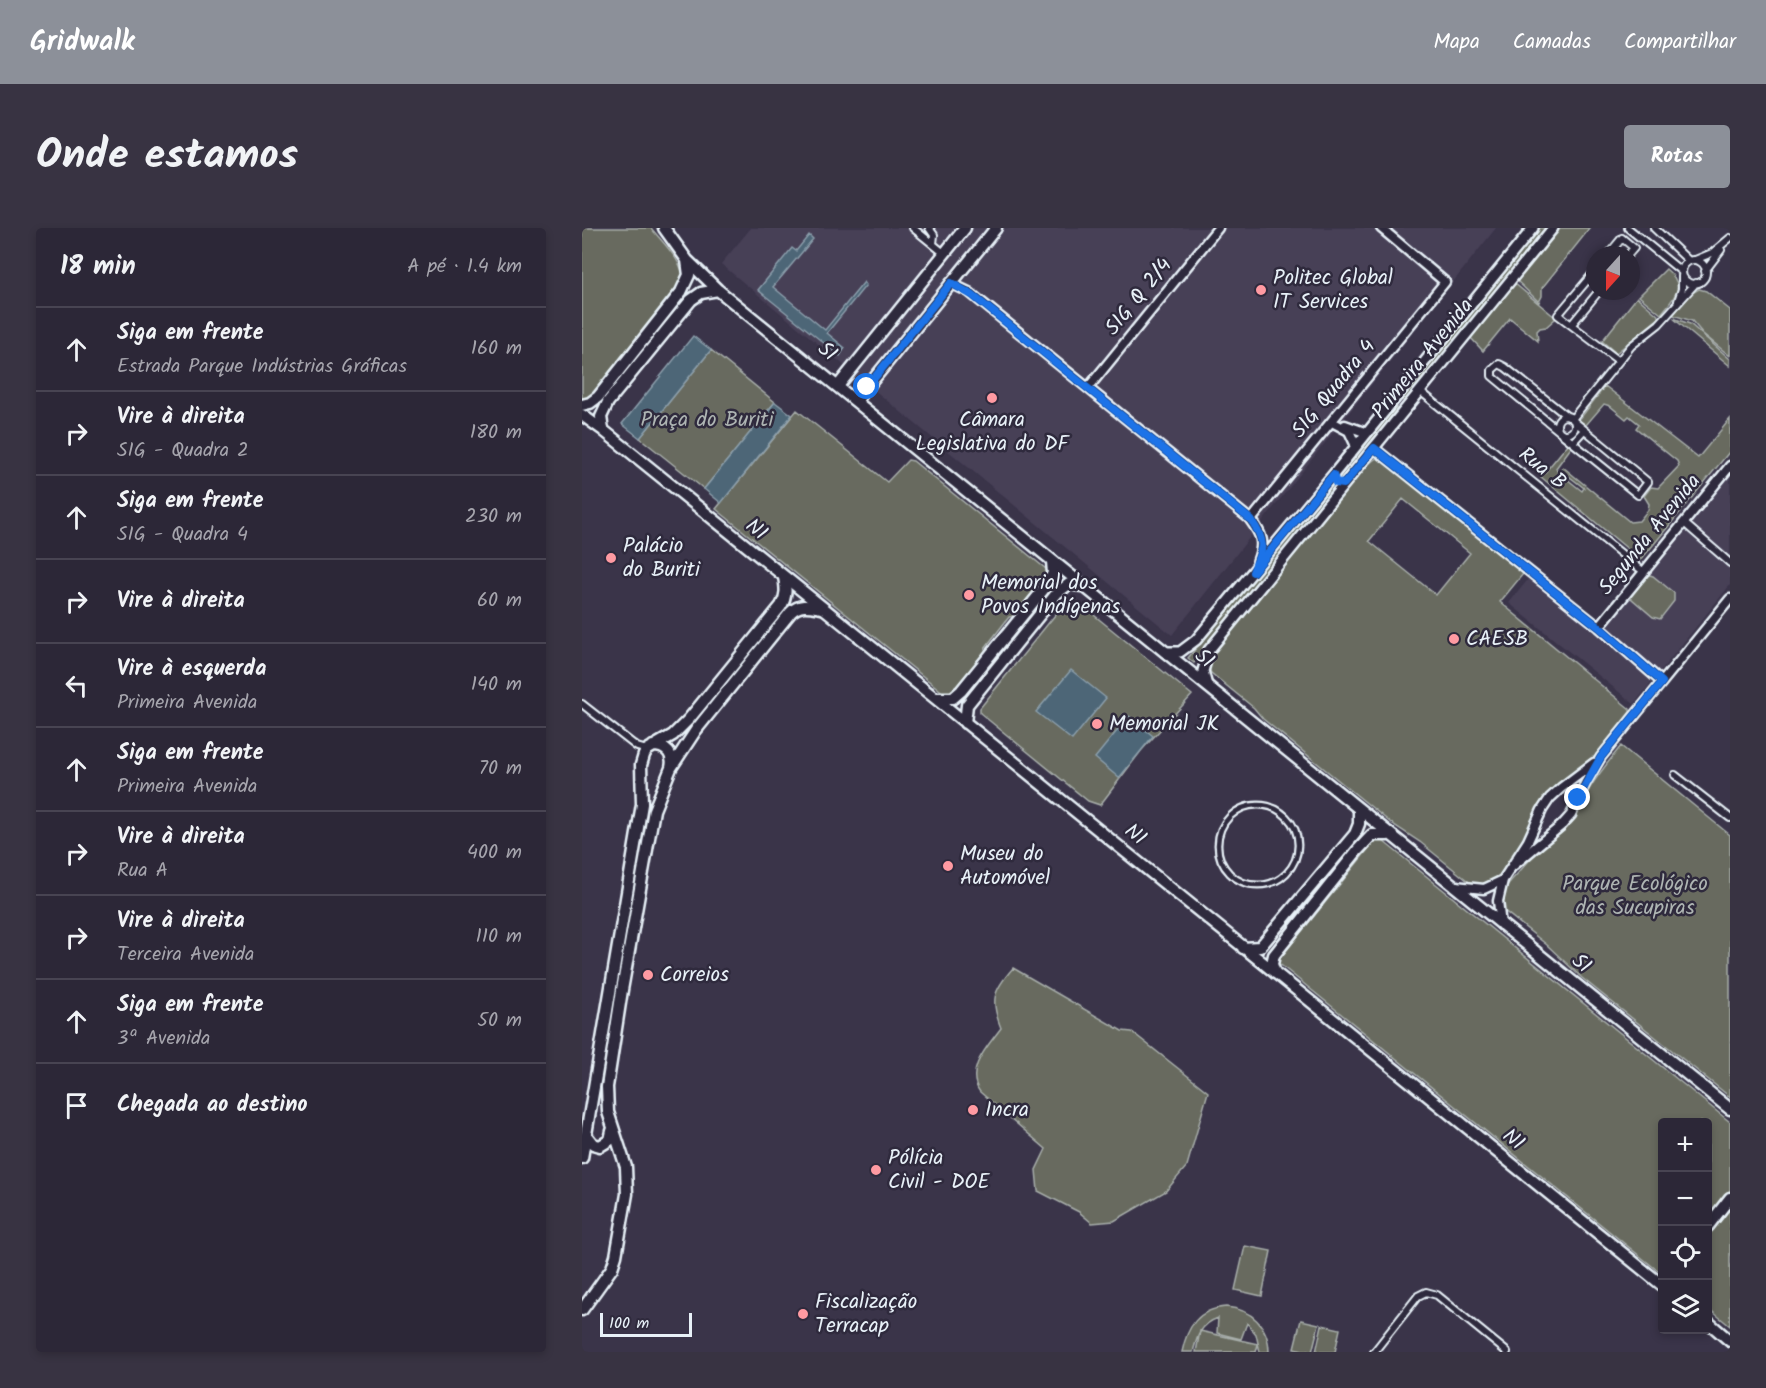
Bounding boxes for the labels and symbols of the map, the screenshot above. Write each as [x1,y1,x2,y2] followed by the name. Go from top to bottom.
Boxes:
[1586,246,1640,300] north arrow
[1097,251,1181,343] street label: SIG Q 2/4
[1273,262,1393,319] place label: Politec Global IT Services
[1254,283,1268,297] marker: Politec Global IT Services
[1364,291,1482,427] street label: Primeira Avenida
[1284,332,1384,446] street label: SIG Quadra 4
[810,334,844,370] street label: S1
[853,373,879,399] route start
[985,391,999,405] marker: Câmara Legislativa do DF
[641,404,774,437] park label: Praça do Buriti
[915,404,1071,461] place label: Câmara Legislativa do DF
[1511,439,1573,499] street label: Rua B
[1591,467,1709,603] street label: Segunda Avenida
[738,511,774,549] street label: N1
[623,530,701,587] place label: Palácio do Buriti
[604,551,618,565] marker: Palácio do Buriti
[981,567,1120,624] place label: Memorial dos Povos Indígenas
[962,588,976,602] marker: Memorial dos Povos Indígenas
[1466,623,1528,656] place label: CAESB
[1447,632,1461,646] marker: CAESB
[1187,641,1221,677] street label: S1
[1109,708,1219,741] place label: Memorial JK
[1090,717,1104,731] marker: Memorial JK
[1564,784,1590,810] route end
[1117,816,1153,854] street label: N1
[960,838,1050,895] place label: Museu do Automóvel
[941,859,955,873] marker: Museu do Automóvel
[1562,868,1708,925] park label: Parque Ecológico das Sucupiras
[1564,946,1598,982] street label: S1
[660,959,729,992] place label: Correios
[641,968,655,982] marker: Correios
[985,1094,1029,1127] place label: Incra
[966,1103,980,1117] marker: Incra
[1495,1121,1531,1159] street label: N1
[888,1142,990,1199] place label: Pólícia Civil - DOE
[869,1163,883,1177] marker: Pólícia Civil - DOE
[815,1286,917,1343] place label: Fiscalização Terracap
[796,1307,810,1321] marker: Fiscalização Terracap
[600,1310,692,1338] scale bar

